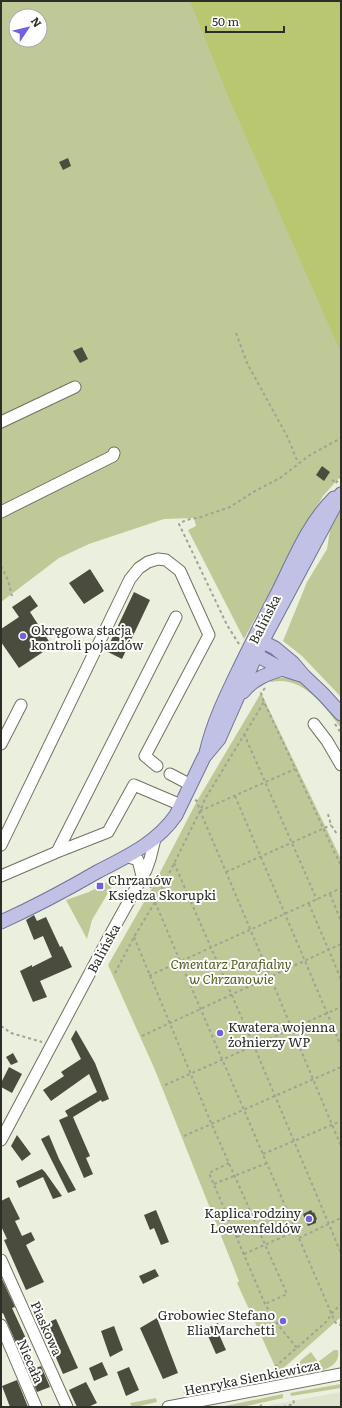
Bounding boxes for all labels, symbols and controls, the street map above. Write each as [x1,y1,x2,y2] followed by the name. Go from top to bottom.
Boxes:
[8,8,48,48] north arrow
[206,8,284,34] scale bar
[212,12,239,30] text: 50 m
[28,13,46,30] text: N
[243,591,285,647] street label: Balińska
[31,620,144,654] place label: Okręgowa stacja kontroli pojazdów
[18,631,28,641] marker: Okręgowa stacja kontroli pojazdów
[108,870,217,904] place label: Chrzanów Księdza Skorupki
[95,881,105,891] marker: Chrzanów Księdza Skorupki
[82,920,124,976] street label: Balińska
[170,954,292,988] park label: Cmentarz Parafialny w Chrzanowie
[228,1017,335,1051] place label: Kwatera wojenna żołnierzy WP
[215,1028,225,1038] marker: Kwatera wojenna żołnierzy WP
[204,1203,302,1237] place label: Kaplica rodziny Loewenfeldów
[304,1214,314,1224] marker: Kaplica rodziny Loewenfeldów
[26,1298,68,1358] street label: Piaskowa
[158,1305,276,1339] place label: Grobowiec Stefano Elia Marchetti
[278,1316,288,1326] marker: Grobowiec Stefano Elia Marchetti
[13,1336,49,1386] street label: Niecała
[182,1354,322,1400] street label: Henryka Sienkiewicza

